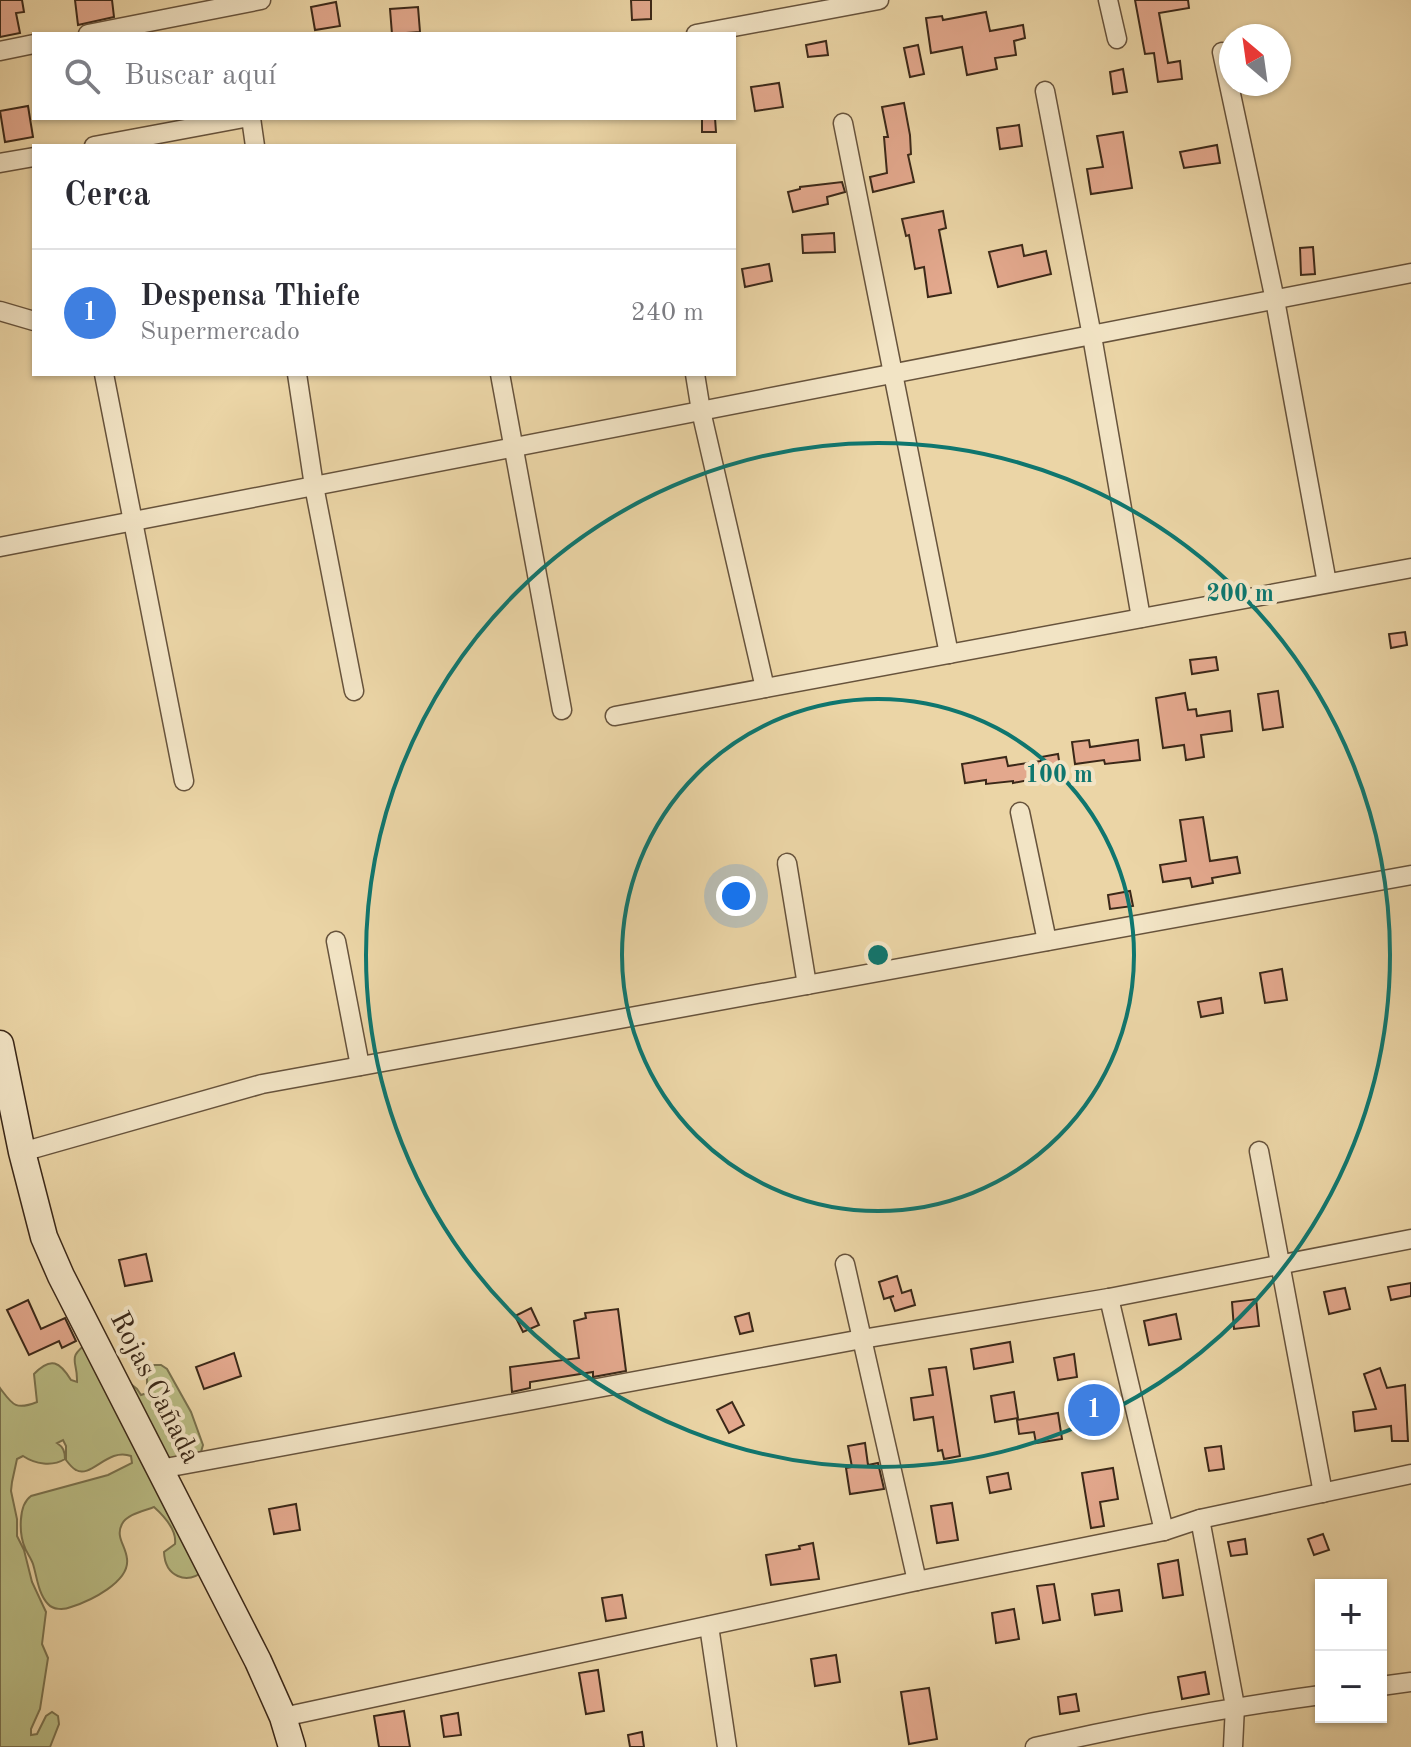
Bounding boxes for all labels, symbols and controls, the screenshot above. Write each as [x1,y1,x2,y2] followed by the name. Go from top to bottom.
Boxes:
[1219,24,1291,96] north arrow
[32,32,736,120] search box
[60,54,104,98] icon: search
[124,61,276,91] text: Buscar aquí
[64,179,150,213] text: Cerca
[140,282,360,312] text: Despensa Thiefe
[82,300,98,326] text: 1
[631,300,704,326] text: 240 m
[140,319,300,345] text: Supermercado
[1206,583,1274,607] text: 200 m
[1025,764,1093,788] text: 100 m
[716,876,756,916] your location
[864,941,892,969] centre of rings
[104,1307,204,1469] street label: Rojas Cañada
[1068,1380,1120,1440] pin: 1
[1315,1579,1387,1723] map controls
[1315,1579,1387,1651] button: +
[1315,1651,1387,1723] button: −

